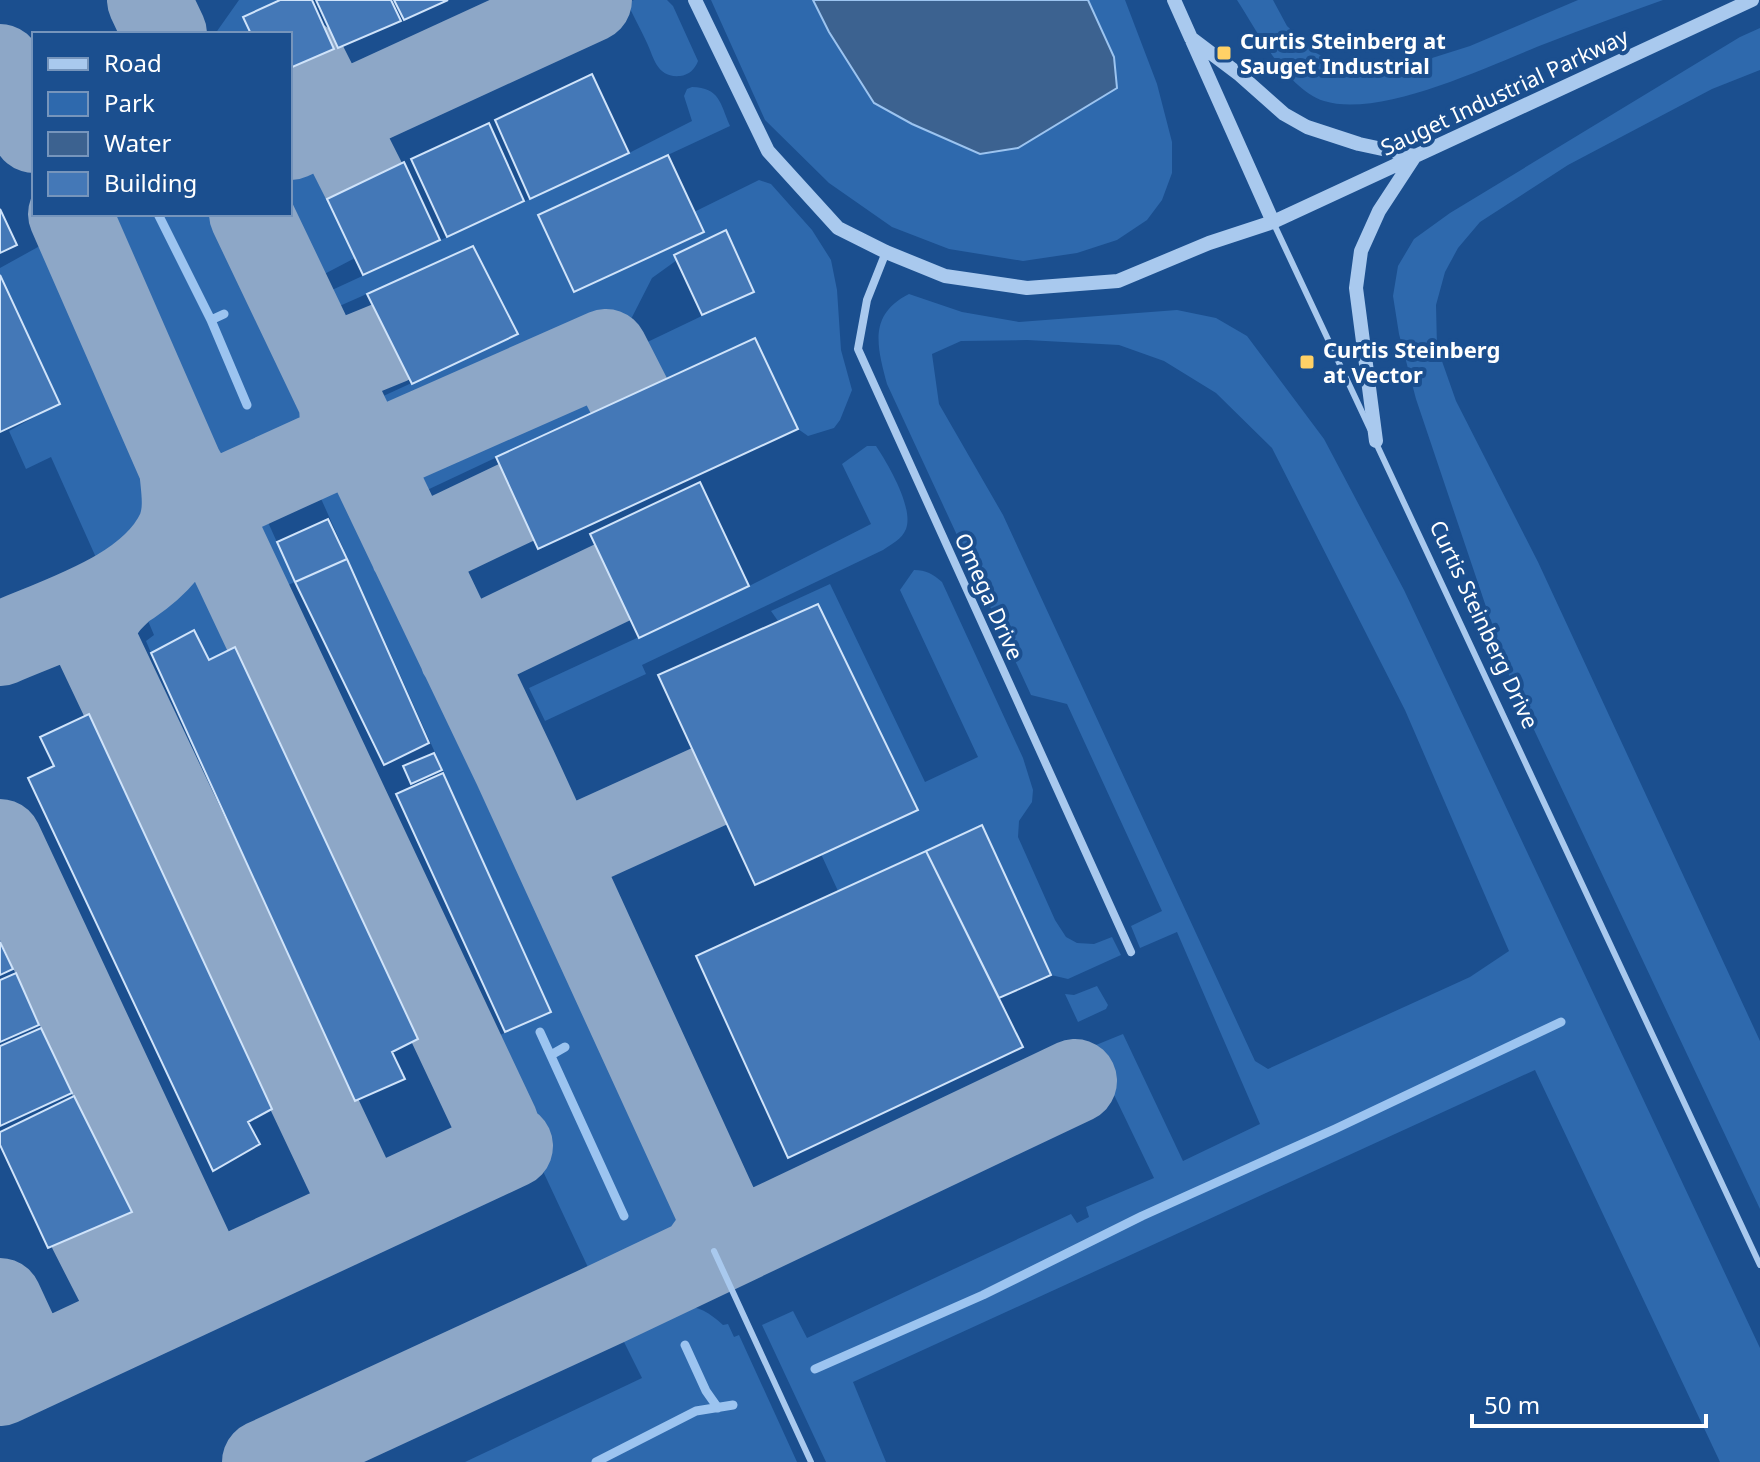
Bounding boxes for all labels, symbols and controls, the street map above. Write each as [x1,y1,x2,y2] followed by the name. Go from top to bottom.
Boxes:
[1375,20,1633,162] street label: Sauget Industrial Parkway
[1240,25,1446,80] place label: Curtis Steinberg at Sauget Industrial
[32,32,292,216] legend
[1215,44,1233,62] marker: Curtis Steinberg at Sauget Industrial
[104,46,162,79] text: Road
[104,86,155,119] text: Park
[104,126,172,159] text: Water
[104,166,197,199] text: Building
[1323,334,1500,389] place label: Curtis Steinberg at Vector
[1298,353,1316,371] marker: Curtis Steinberg at Vector
[1424,515,1546,733] street label: Curtis Steinberg Drive
[949,528,1031,664] street label: Omega Drive
[1472,1378,1706,1428] scale bar
[1484,1388,1540,1421] text: 50 m

